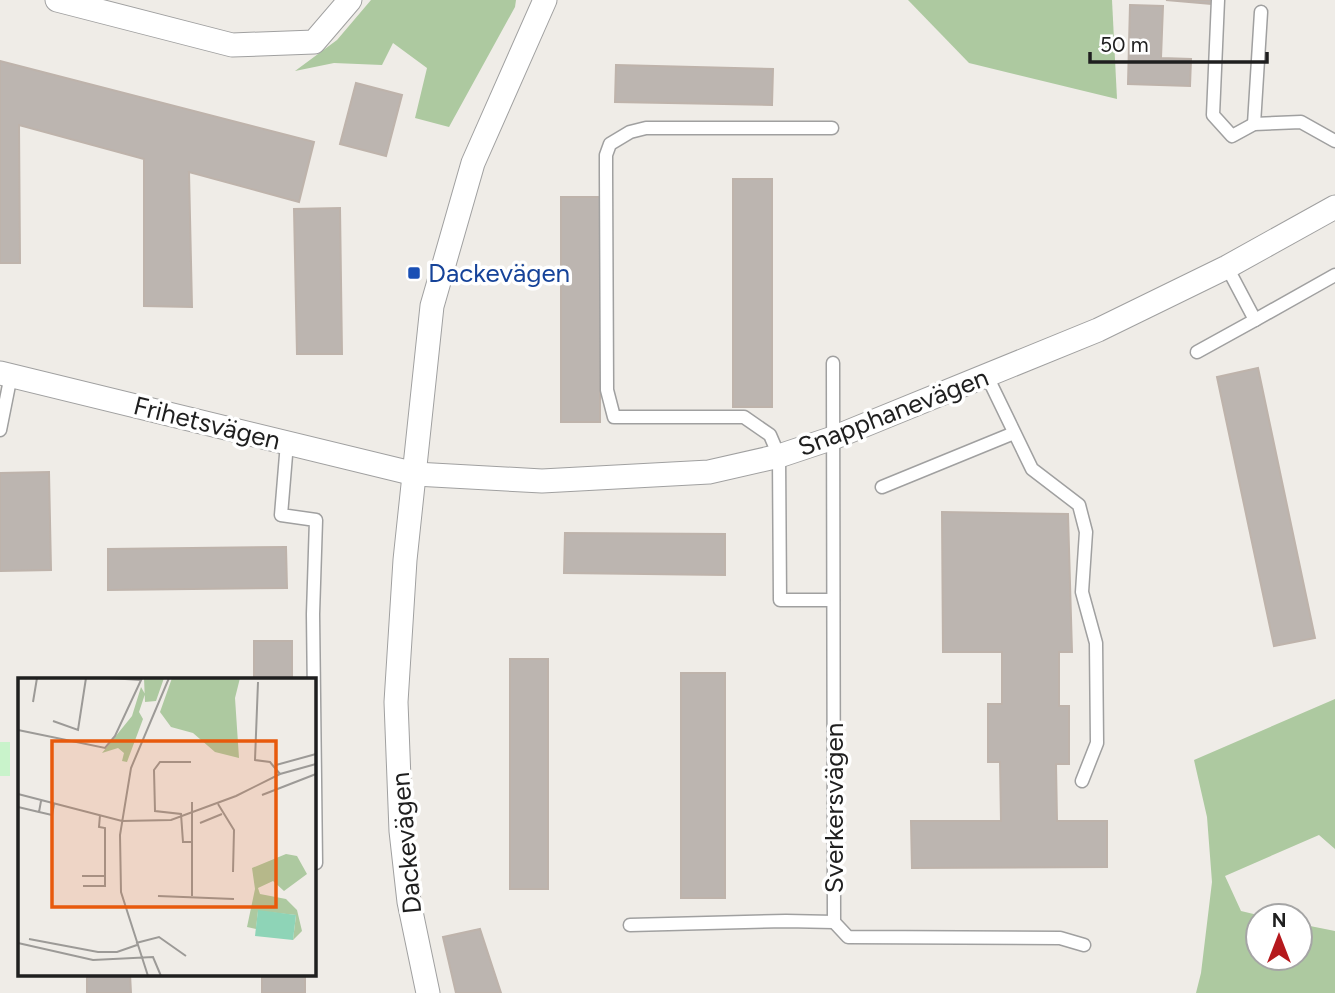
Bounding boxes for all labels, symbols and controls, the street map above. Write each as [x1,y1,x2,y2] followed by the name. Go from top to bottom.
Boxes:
[1090,21,1267,65] scale bar
[1100,32,1149,57] text: 50 m
[428,257,570,289] place label: Dackevägen
[406,265,422,281] marker: Dackevägen
[793,361,993,463] street label: Snapphanevägen
[130,389,284,457] street label: Frihetsvägen
[18,678,315,976] inset map
[818,723,850,893] street label: Sverkersvägen
[384,771,428,915] street label: Dackevägen
[1244,902,1314,972] north arrow
[1272,909,1286,932] text: N

